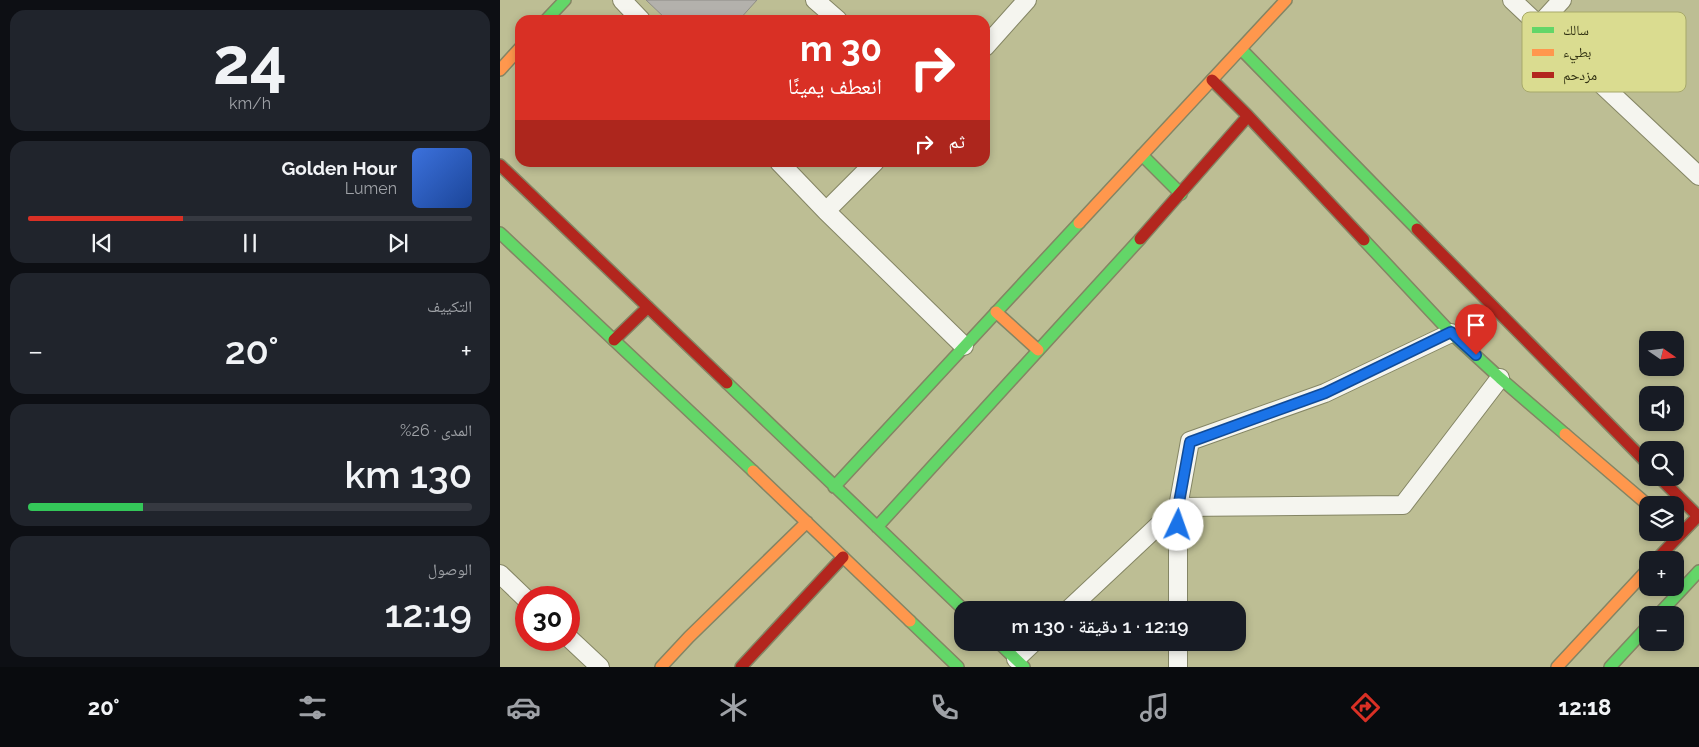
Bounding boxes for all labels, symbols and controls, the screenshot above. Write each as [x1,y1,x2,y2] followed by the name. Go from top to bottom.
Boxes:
[1522,12,1686,92] legend
[1563,22,1589,38] text: سالك
[213,23,287,99] text: 24
[800,28,882,69] text: 30 m
[900,35,965,100] icon: right
[1563,44,1592,64] text: بطيء
[1563,67,1597,85] text: مزدحم
[788,73,882,99] text: انعطف يمينًا
[229,94,271,113] text: km/h
[910,130,938,158] icon: right
[948,130,965,152] text: ثم
[281,157,397,179] text: Golden Hour
[345,179,397,198] text: Lumen
[88,229,116,257] icon: previous
[236,229,264,257] icon: pause
[384,229,412,257] icon: next
[427,297,472,316] text: التكييف
[1455,304,1497,355] pin
[1462,311,1490,339] icon: arrive
[225,328,279,373] text: 20°
[1639,331,1684,376] north arrow
[1639,331,1684,651] map controls
[28,335,43,368] text: −
[460,335,472,368] text: +
[1639,386,1684,431] button: sound
[400,421,472,440] text: المدى · 26%
[1639,441,1684,486] button: search
[344,452,472,497] text: 130 km
[1639,496,1684,541] button: layers
[1151,498,1203,550] position arrow
[1639,551,1684,596] button: +
[428,560,472,579] text: الوصول
[515,586,580,651] speed limit sign: 30
[384,591,472,636] text: 12:19
[1639,606,1684,651] button: −
[1011,615,1189,637] text: 12:19 · 1 دقيقة · 130 m
[295,690,330,725] icon: filters
[506,690,541,725] icon: car
[716,690,751,725] icon: climate
[927,690,962,725] icon: phone
[1137,690,1172,725] icon: music
[1348,690,1383,725] icon: directions
[88,694,120,720] text: 20°
[1558,694,1611,720] text: 12:18

